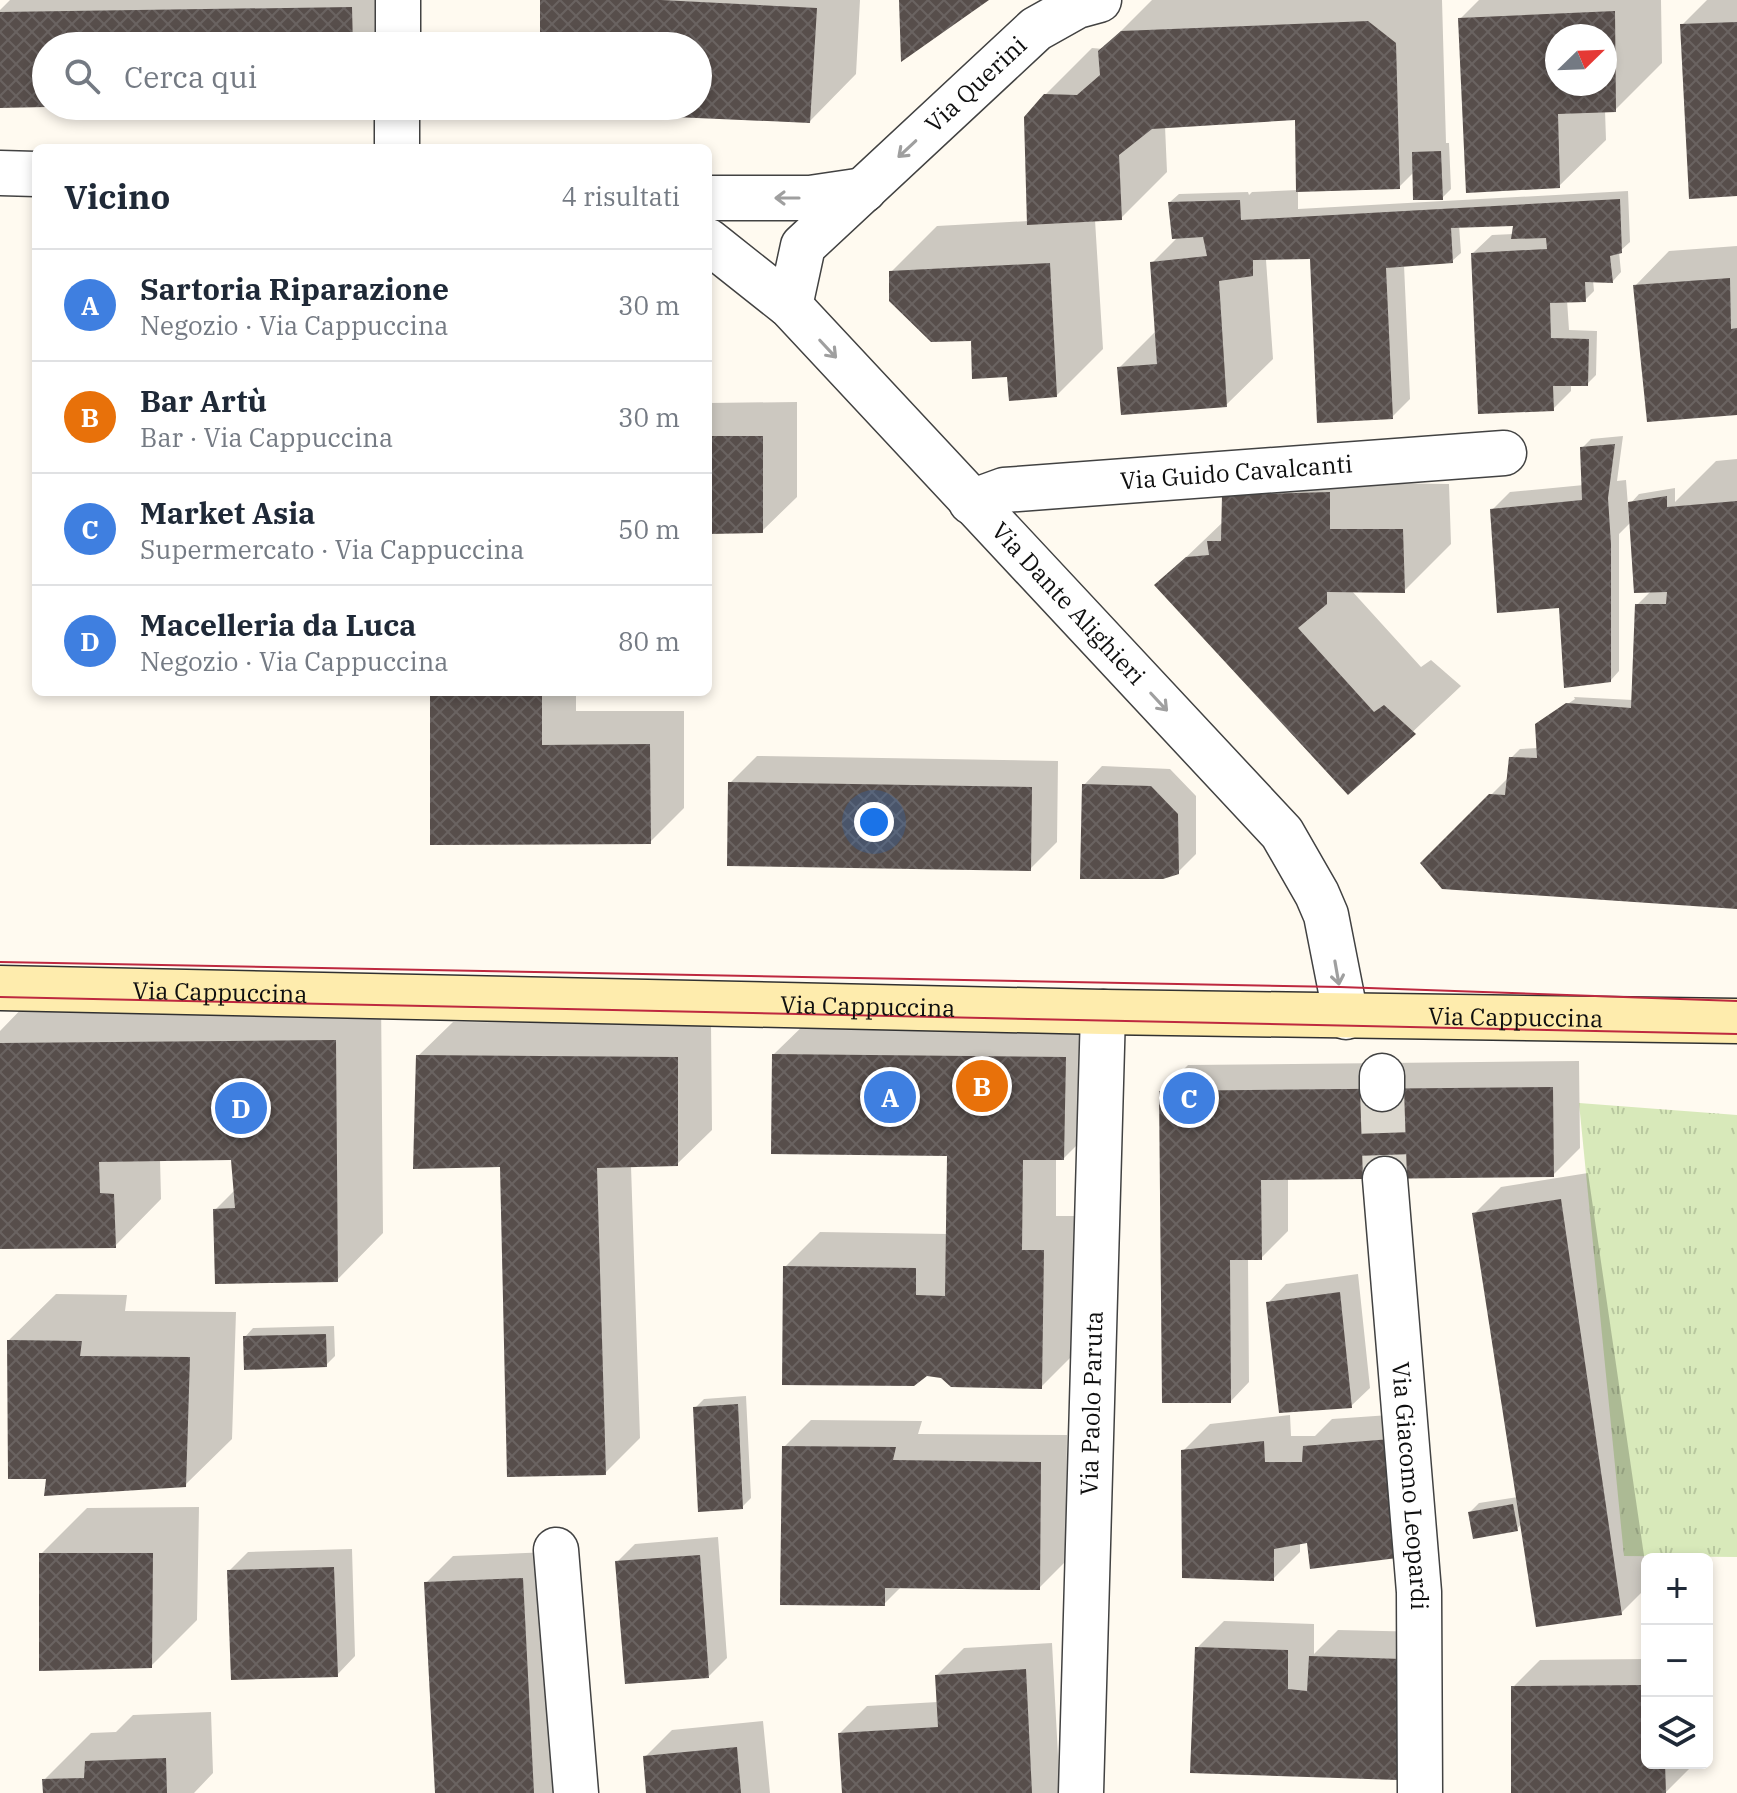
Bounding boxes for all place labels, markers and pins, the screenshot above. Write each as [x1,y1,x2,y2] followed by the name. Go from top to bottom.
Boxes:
[956,1056,1008,1116] pin: B
[864,1067,916,1127] pin: A
[1163,1068,1215,1128] pin: C
[215,1078,267,1138] pin: D

